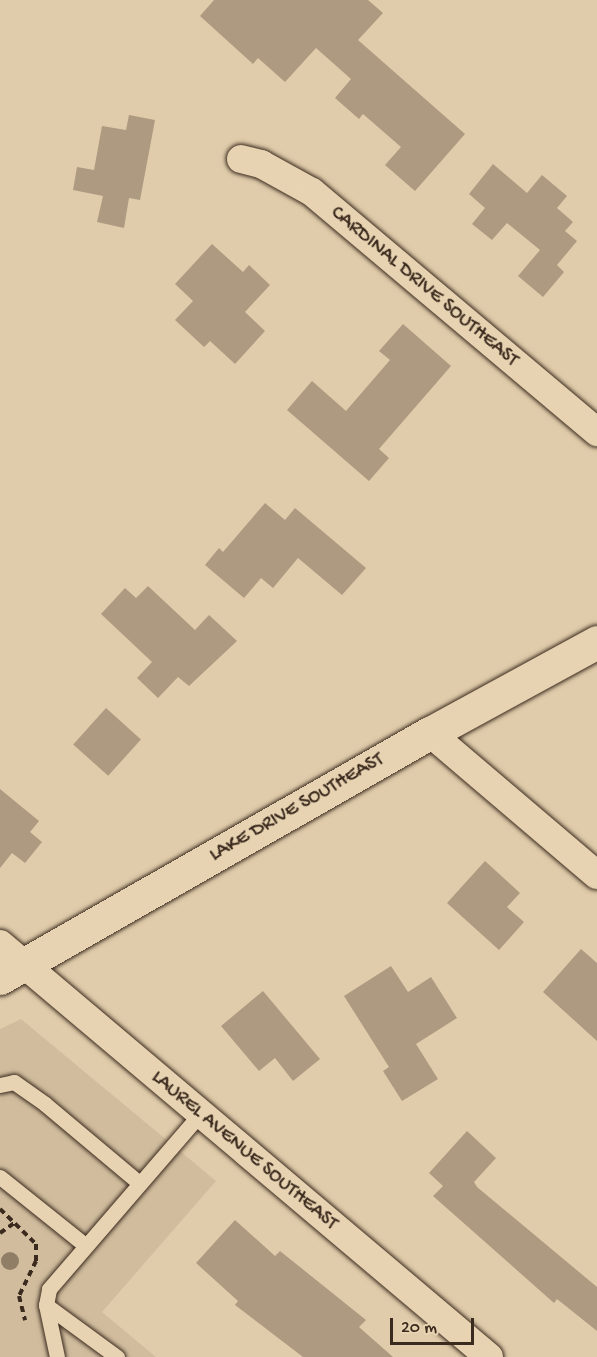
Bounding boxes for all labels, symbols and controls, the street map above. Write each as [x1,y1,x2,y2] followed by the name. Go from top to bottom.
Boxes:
[325,201,523,373] street label: CARDINAL DRIVE SOUTHEAST
[206,748,388,868] street label: LAKE DRIVE SOUTHEAST
[146,1066,342,1236] street label: LAUREL AVENUE SOUTHEAST
[393,1306,477,1344] scale bar
[401,1318,437,1339] text: 20 m

